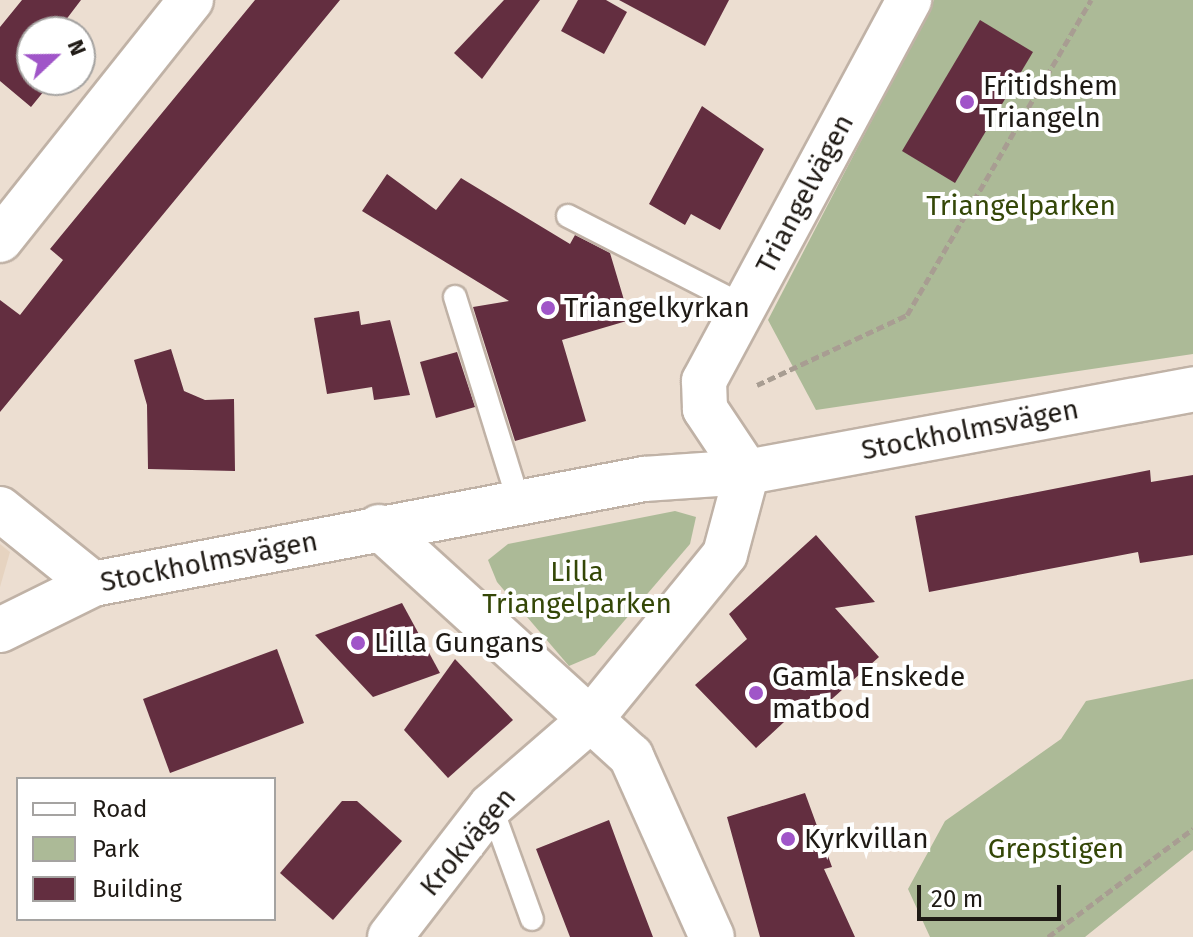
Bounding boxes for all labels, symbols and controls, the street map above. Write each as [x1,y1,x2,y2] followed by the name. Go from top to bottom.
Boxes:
[16,16,96,96] north arrow
[62,36,92,59] text: N
[983,69,1118,135] place label: Fritidshem Triangeln
[958,93,976,111] marker: Fritidshem Triangeln
[749,109,861,279] street label: Triangelvägen
[926,189,1116,223] park label: Triangelparken
[564,291,750,325] place label: Triangelkyrkan
[539,299,557,317] marker: Triangelkyrkan
[859,392,1081,468] street label: Stockholmsvägen
[98,524,320,600] street label: Stockholmsvägen
[482,555,672,621] park label: Lilla Triangelparken
[374,626,544,660] place label: Lilla Gungans
[349,634,367,652] marker: Lilla Gungans
[772,660,965,726] place label: Gamla Enskede matbod
[747,684,765,702] marker: Gamla Enskede matbod
[16,777,276,921] legend
[413,781,523,903] street label: Krokvägen
[92,795,147,823] text: Road
[804,822,929,856] place label: Kyrkvillan
[779,830,797,848] marker: Kyrkvillan
[988,832,1124,866] park label: Grepstigen
[92,835,139,863] text: Park
[921,869,1065,919] scale bar
[92,875,182,903] text: Building
[931,885,983,913] text: 20 m

